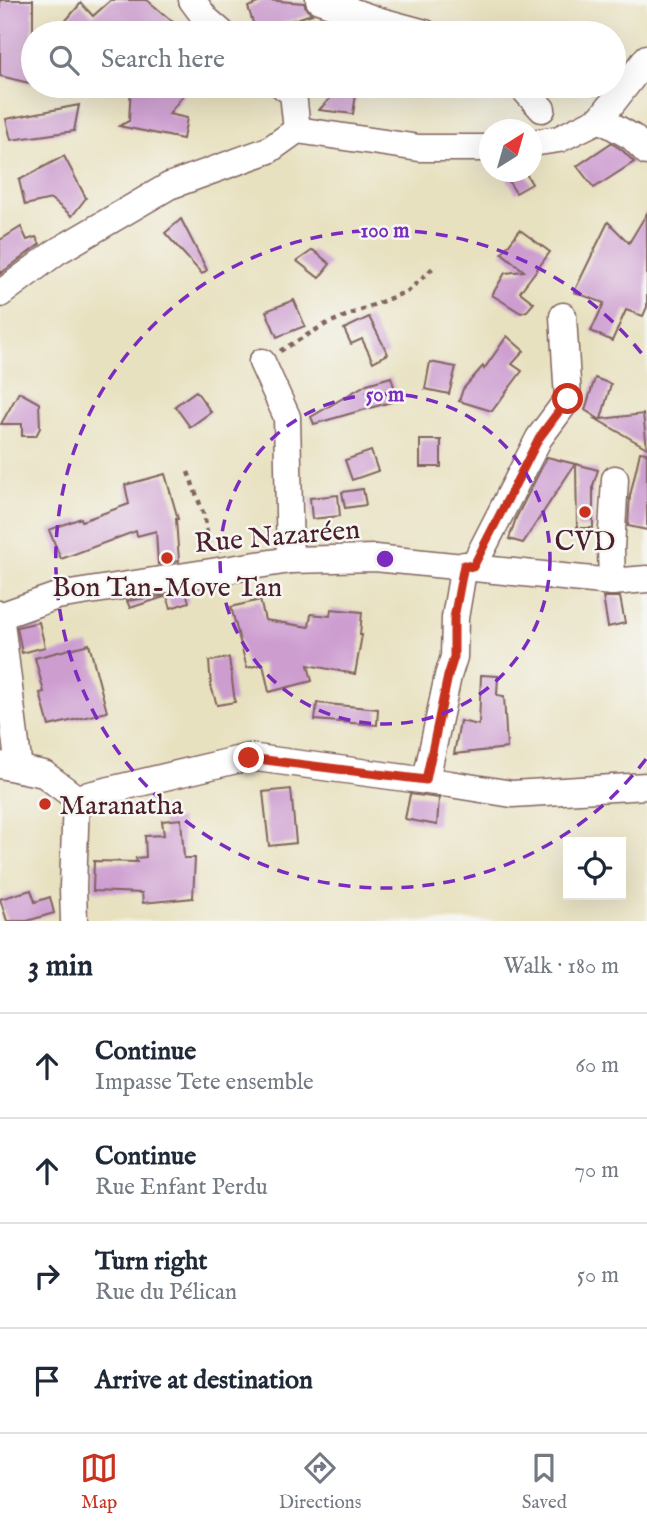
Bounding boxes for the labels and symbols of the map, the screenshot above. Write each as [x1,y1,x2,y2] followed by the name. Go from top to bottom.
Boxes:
[479,119,542,182] north arrow
[360,218,410,245] text: 100 m
[366,382,405,409] text: 50 m
[552,383,583,414] route start
[577,504,593,520] marker: CVD
[193,513,362,562] street label: Rue Nazaréen
[555,525,615,560] place label: CVD
[373,547,397,571] centre of rings
[159,550,175,566] marker: Bon Tan-Move Tan
[52,571,282,606] place label: Bon Tan-Move Tan
[233,742,264,773] route end
[59,789,184,824] place label: Maranatha
[37,796,53,812] marker: Maranatha

